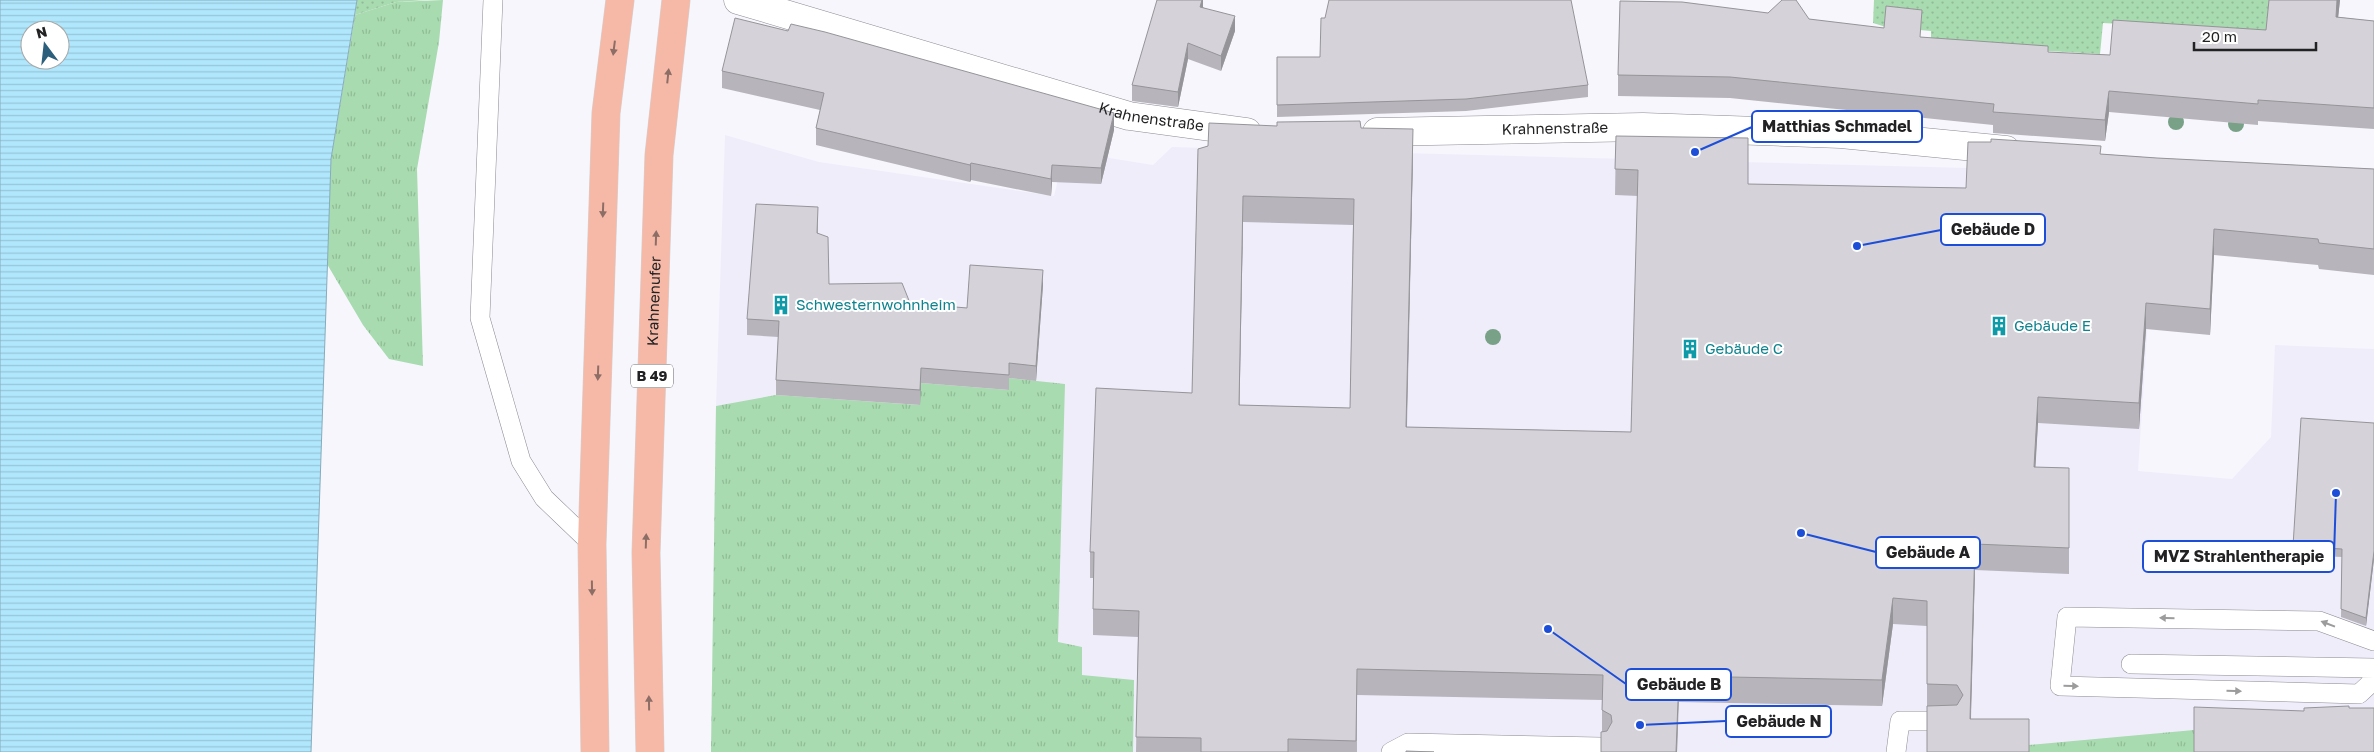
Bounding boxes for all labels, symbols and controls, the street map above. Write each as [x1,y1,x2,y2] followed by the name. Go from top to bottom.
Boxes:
[20,20,70,70] north arrow
[2194,20,2316,52] scale bar
[34,22,49,42] text: N
[2202,27,2237,45] text: 20 m
[610,41,618,57] one-way arrow
[664,68,672,84] one-way arrow
[1097,98,1205,134] street label: Krahnenstraße
[1752,111,1922,142] callout: Matthias Schmadel
[1762,116,1913,136] text: Matthias Schmadel
[1502,118,1609,138] street label: Krahnenstraße
[599,203,607,219] one-way arrow
[1941,214,2045,245] callout: Gebäude D
[1951,219,2035,239] text: Gebäude D
[653,230,661,246] one-way arrow
[643,256,664,346] street label: Krahnenufer
[770,294,792,316] building icon: Schwesternwohnheim
[796,295,956,313] place label: Schwesternwohnheim
[1988,315,2010,337] building icon: Gebäude E
[2014,316,2091,334] place label: Gebäude E
[1679,338,1701,360] building icon: Gebäude C
[1705,339,1783,357] place label: Gebäude C
[631,364,673,388] road number: B 49
[593,365,601,381] one-way arrow
[643,533,651,549] one-way arrow
[1876,537,1980,568] callout: Gebäude A
[2143,541,2334,572] callout: MVZ Strahlentherapie
[1886,542,1971,562] text: Gebäude A
[2154,546,2324,566] text: MVZ Strahlentherapie
[589,580,597,596] one-way arrow
[2158,614,2174,622] one-way arrow
[2321,620,2336,627] one-way arrow
[1626,669,1731,700] callout: Gebäude B
[1637,674,1721,694] text: Gebäude B
[2064,682,2080,690] one-way arrow
[2226,687,2242,695] one-way arrow
[645,695,653,711] one-way arrow
[1726,706,1831,737] callout: Gebäude N
[1736,711,1822,731] text: Gebäude N

